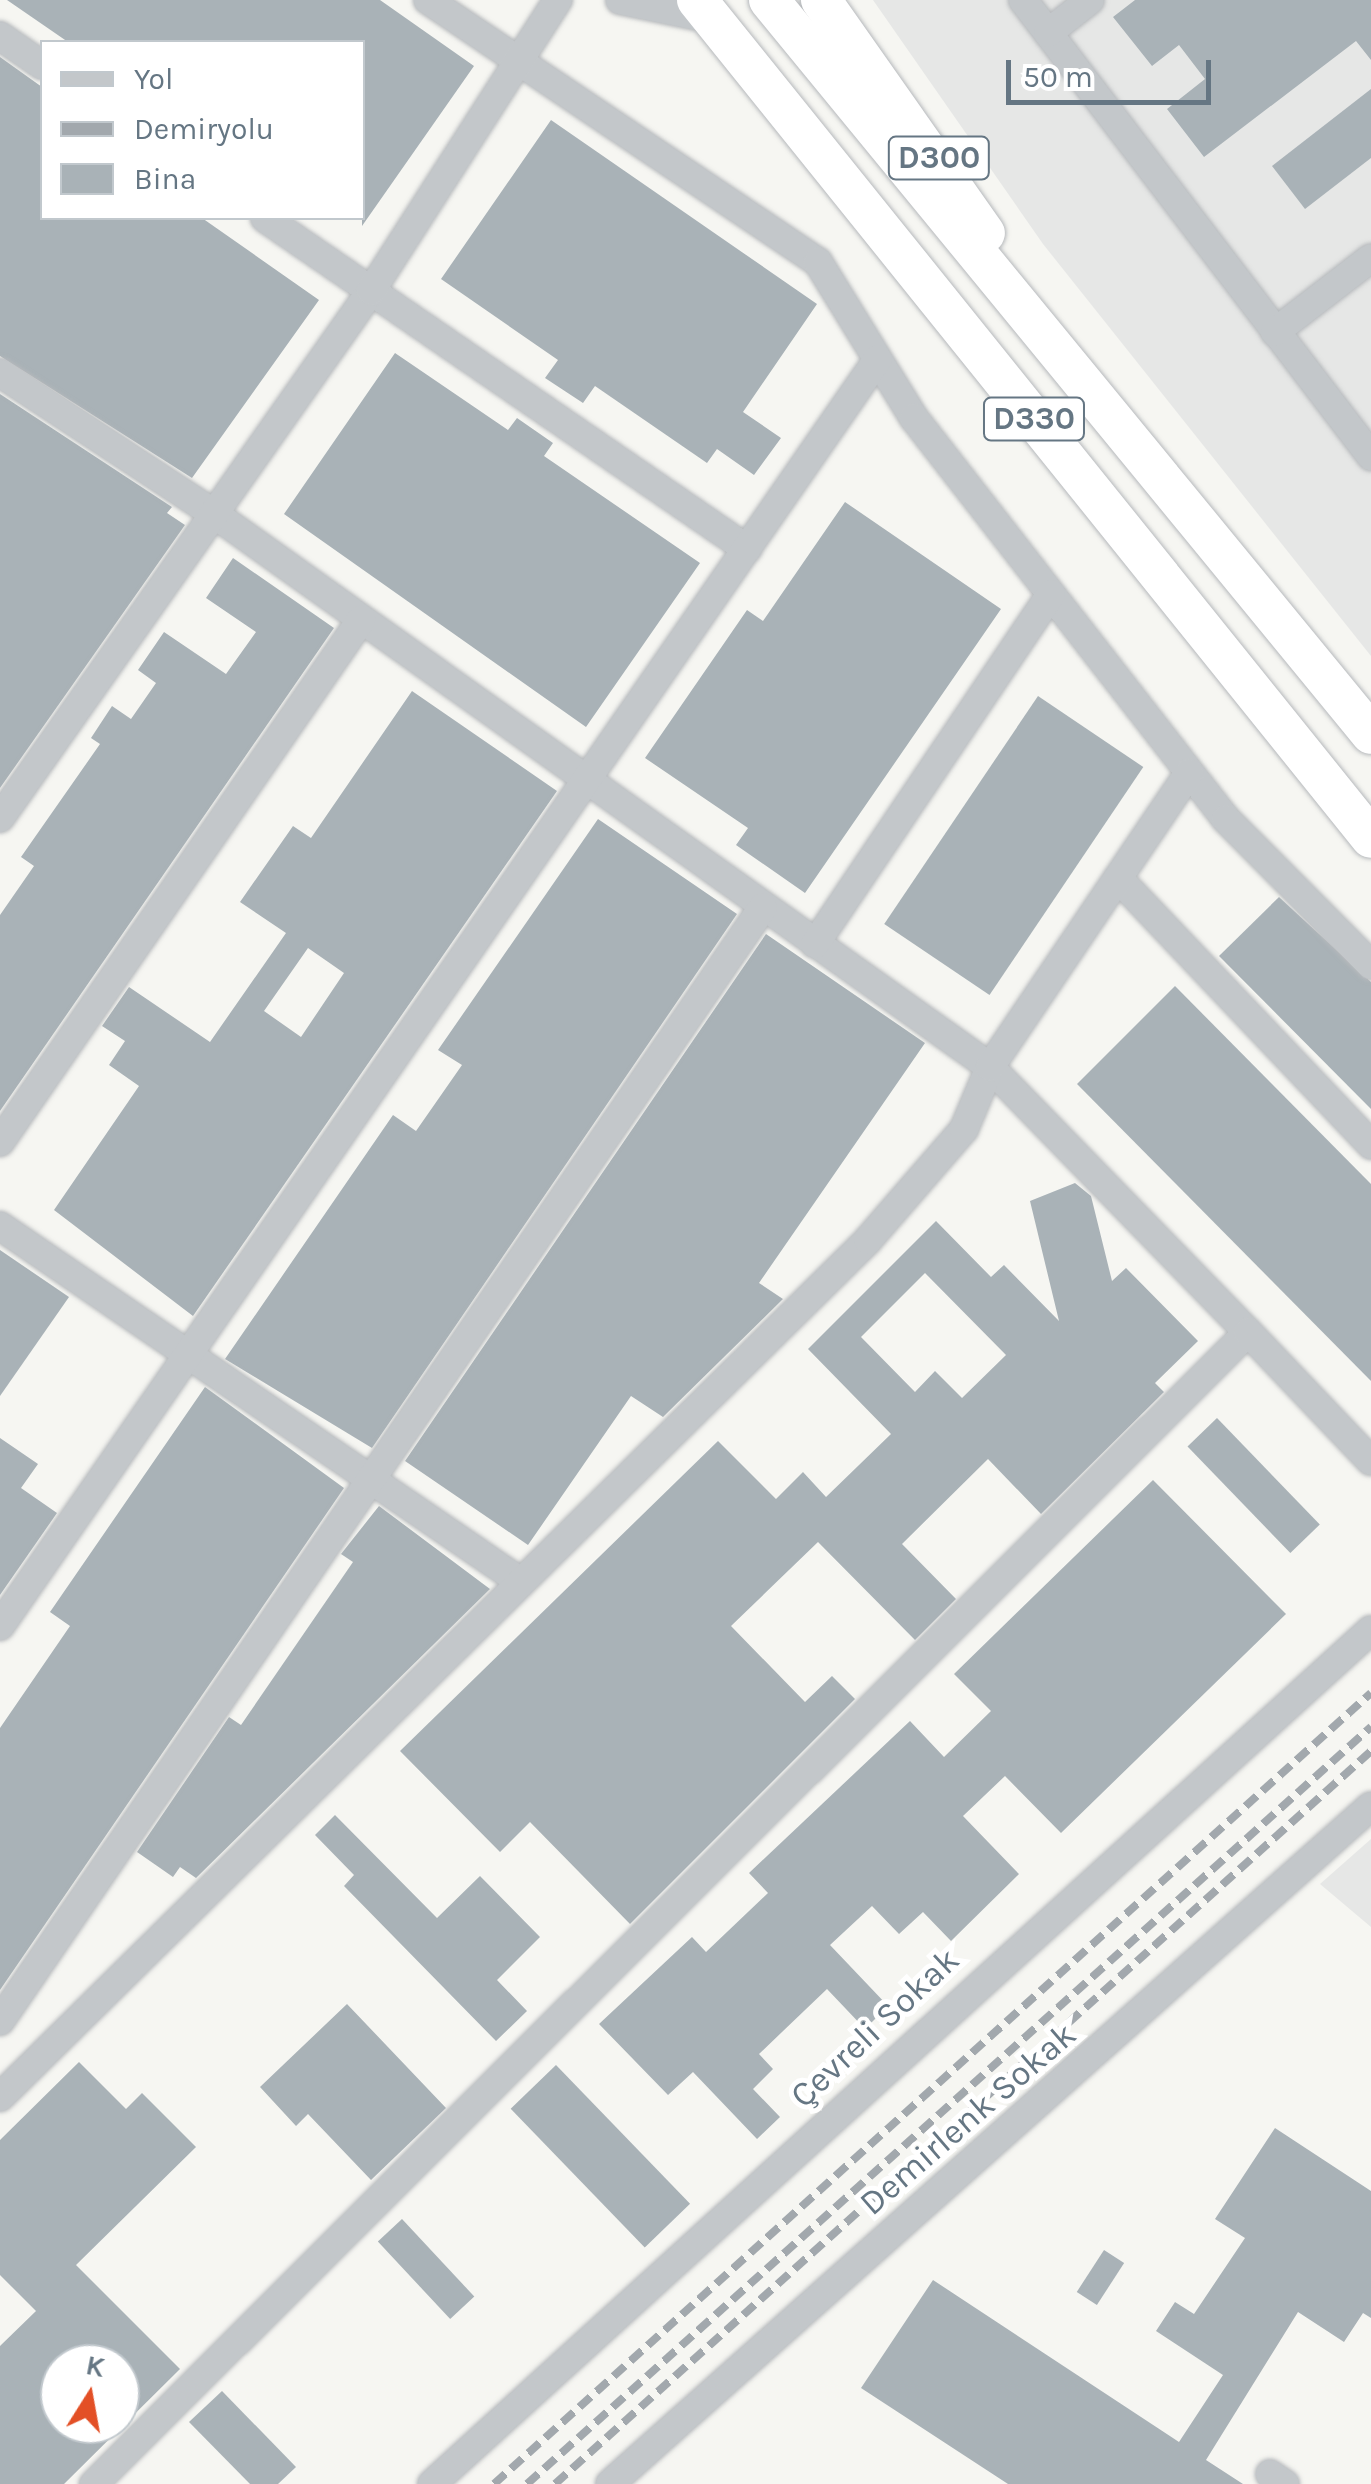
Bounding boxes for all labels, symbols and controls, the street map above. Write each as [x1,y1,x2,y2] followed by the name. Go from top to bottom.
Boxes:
[40,40,365,220] legend
[1011,40,1216,102] scale bar
[1023,59,1093,95] text: 50 m
[134,61,173,97] text: Yol
[134,111,274,147] text: Demiryolu
[886,131,992,185] road number: D300
[134,161,196,197] text: Bina
[982,392,1086,446] road number: D330
[782,1939,968,2117] street label: Çevreli Sokak
[851,2014,1085,2224] street label: Demirlenk Sokak
[40,2344,140,2444] north arrow
[83,2348,108,2384] text: K

